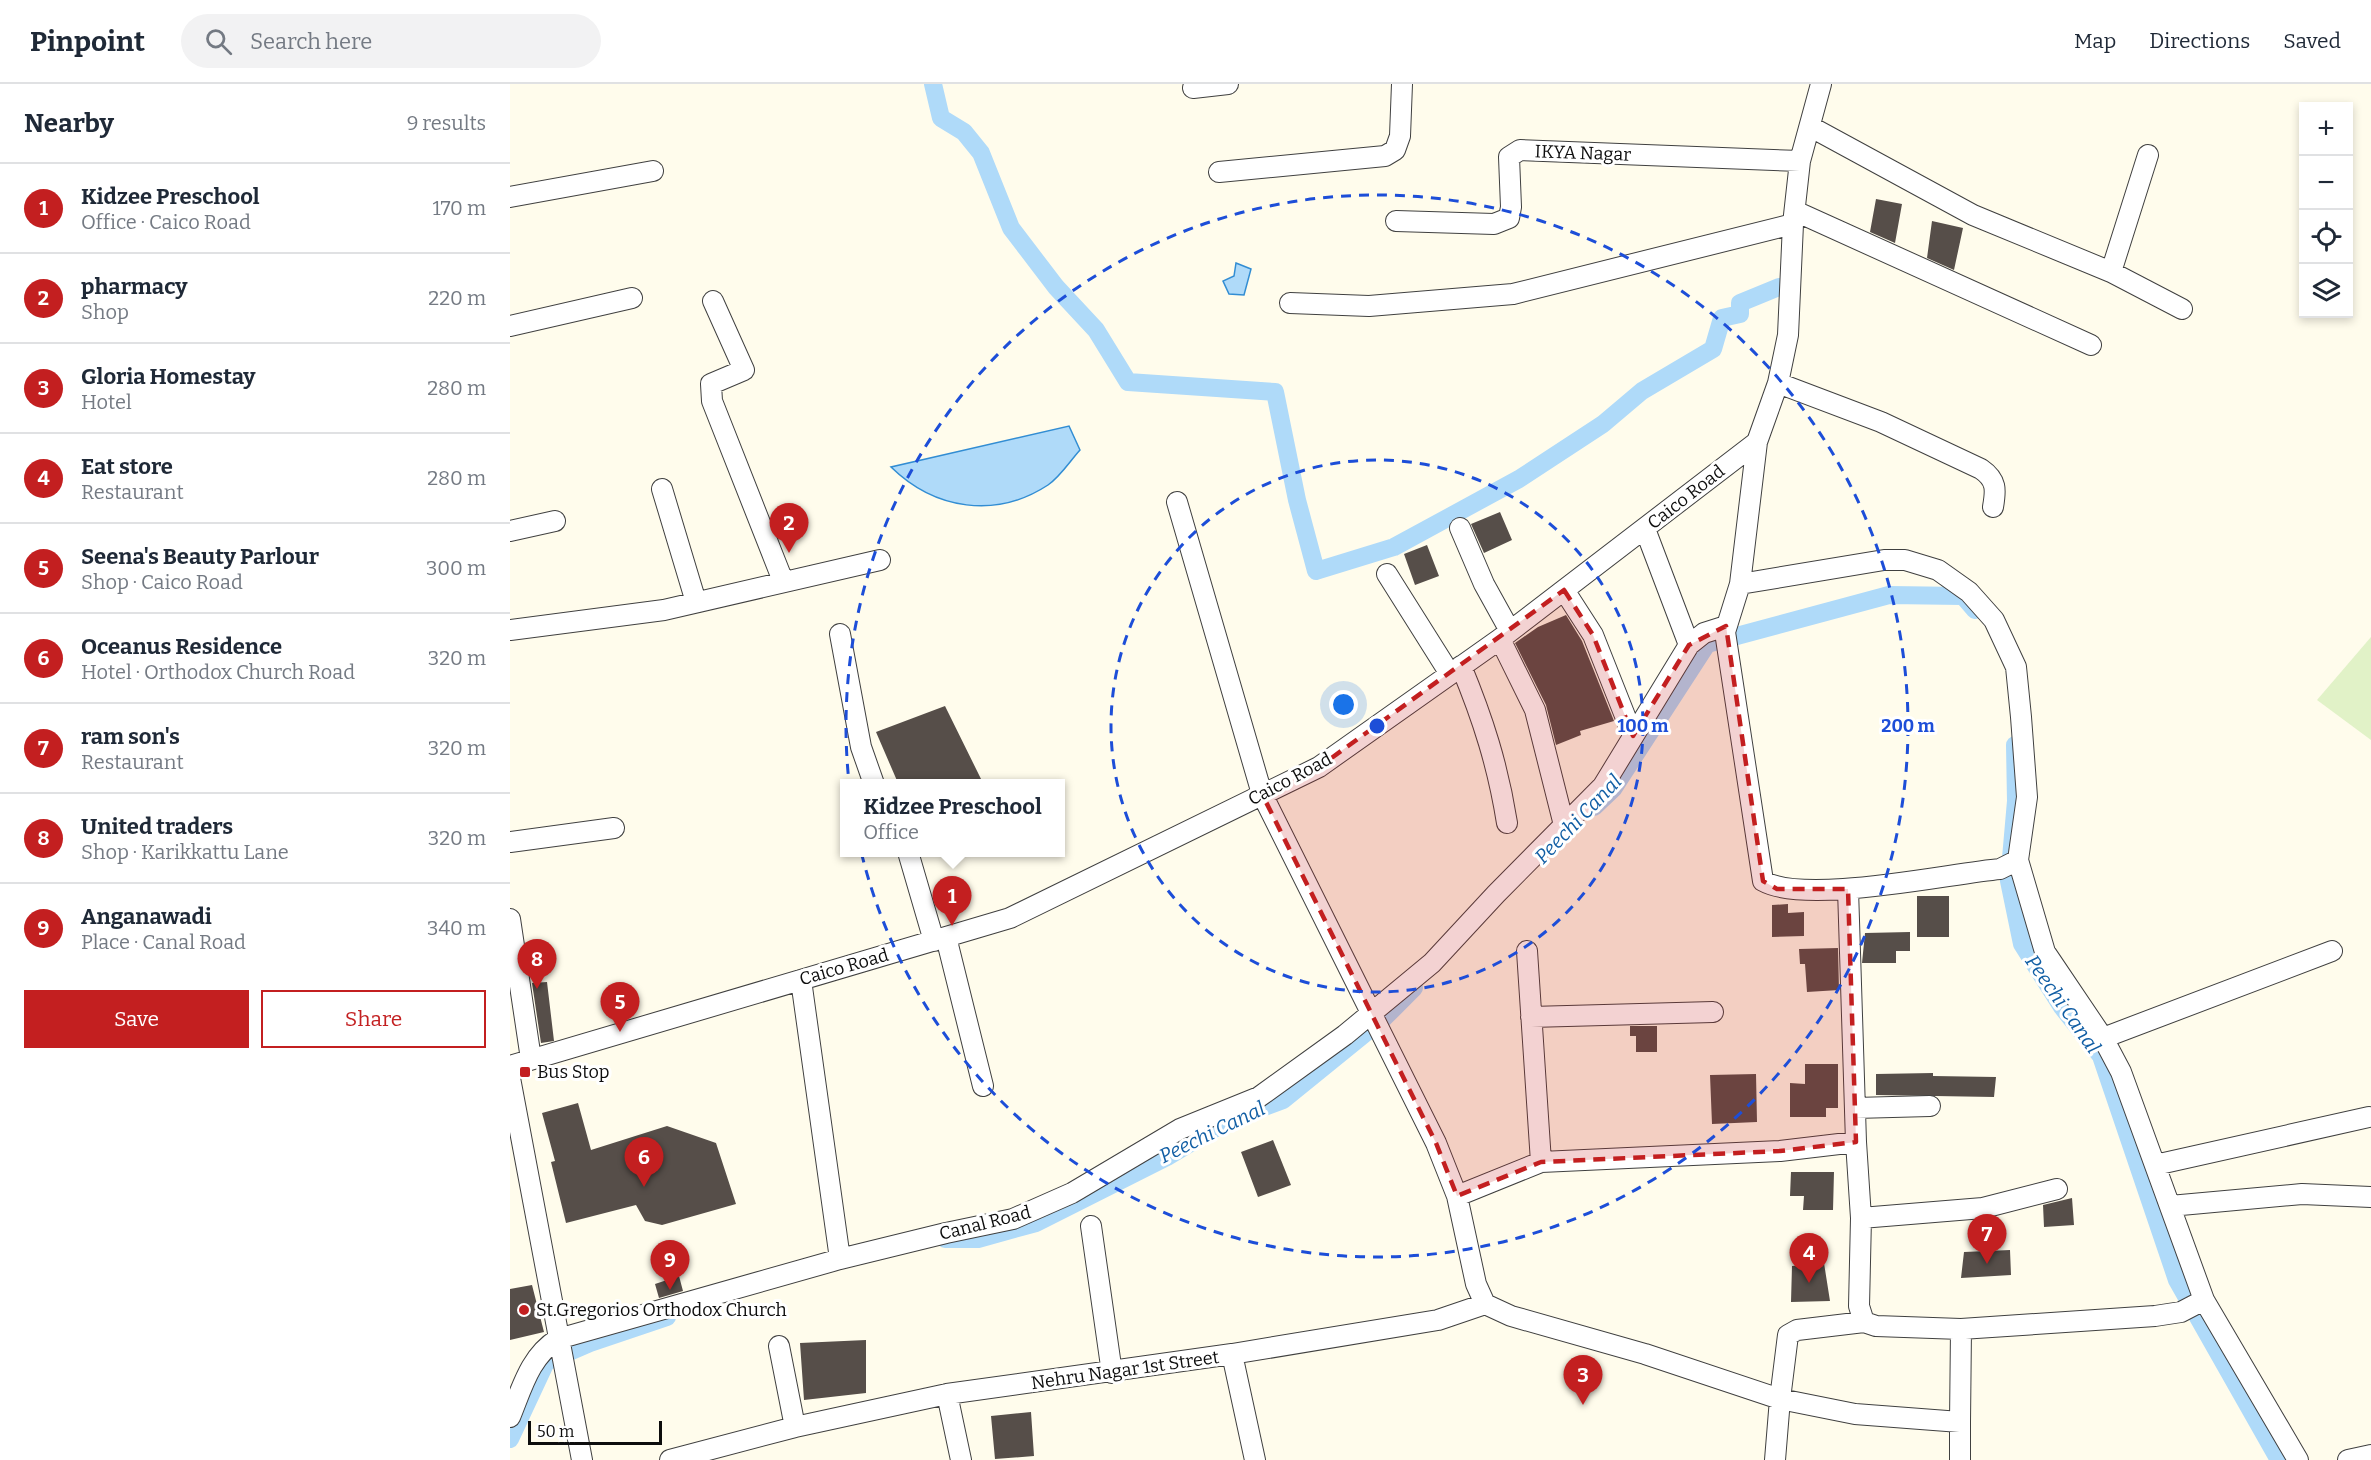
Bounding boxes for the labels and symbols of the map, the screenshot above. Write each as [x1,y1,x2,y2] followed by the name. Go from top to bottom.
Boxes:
[1534,140,1632,166] street label: IKYA Nagar
[1643,460,1729,534] street label: Caico Road
[770,504,808,553] pin: 2
[1329,690,1358,719] your location
[1617,715,1669,737] text: 100 m
[1881,715,1935,737] text: 200 m
[1367,716,1387,736] centre of rings
[1244,748,1336,810] street label: Caico Road
[1530,769,1626,869] water label: Peechi Canal
[932,876,972,926] pin: 1
[518,940,556,989] pin: 8
[797,944,891,990] street label: Caico Road
[2020,950,2106,1058] water label: Peechi Canal
[600,982,640,1032] pin: 5
[537,1061,610,1083] place label: Bus Stop
[518,1065,532,1079] marker: Bus Stop
[1155,1096,1269,1168] water label: Peechi Canal
[624,1138,664,1187] pin: 6
[937,1201,1033,1245] street label: Canal Road
[1968,1214,2006,1264] pin: 7
[1790,1234,1828,1283] pin: 4
[650,1240,690,1290] pin: 9
[536,1299,787,1321] place label: St.Gregorios Orthodox Church
[517,1303,531,1317] marker: St.Gregorios Orthodox Church
[1030,1346,1221,1394] street label: Nehru Nagar 1st Street
[1564,1356,1602,1405] pin: 3
[528,1418,662,1446] scale bar

